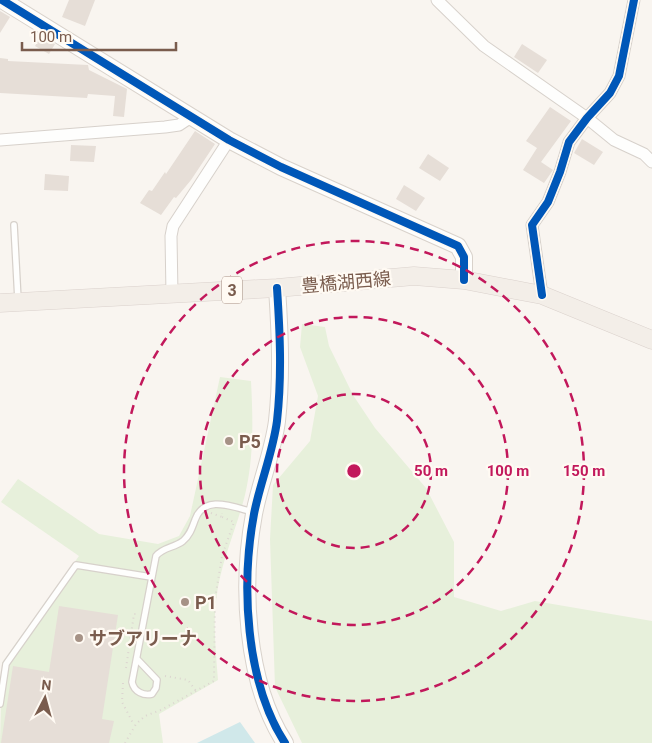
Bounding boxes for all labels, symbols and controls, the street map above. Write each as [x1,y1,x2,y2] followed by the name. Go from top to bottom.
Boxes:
[22,20,176,52] scale bar
[30,28,72,46] text: 100 m
[300,268,392,296] street label: 豊橋湖西線
[222,276,242,304] road number: 3
[239,431,261,452] place label: P5
[223,435,235,447] marker: P5
[345,462,363,480] centre of rings
[414,462,448,480] text: 50 m
[487,462,529,480] text: 100 m
[563,462,605,480] text: 150 m
[195,592,217,613] place label: P1
[179,596,191,608] marker: P1
[89,628,197,649] place label: サブアリーナ
[73,632,85,644] marker: サブアリーナ
[20,673,70,723] north arrow
[41,677,52,694] text: N

